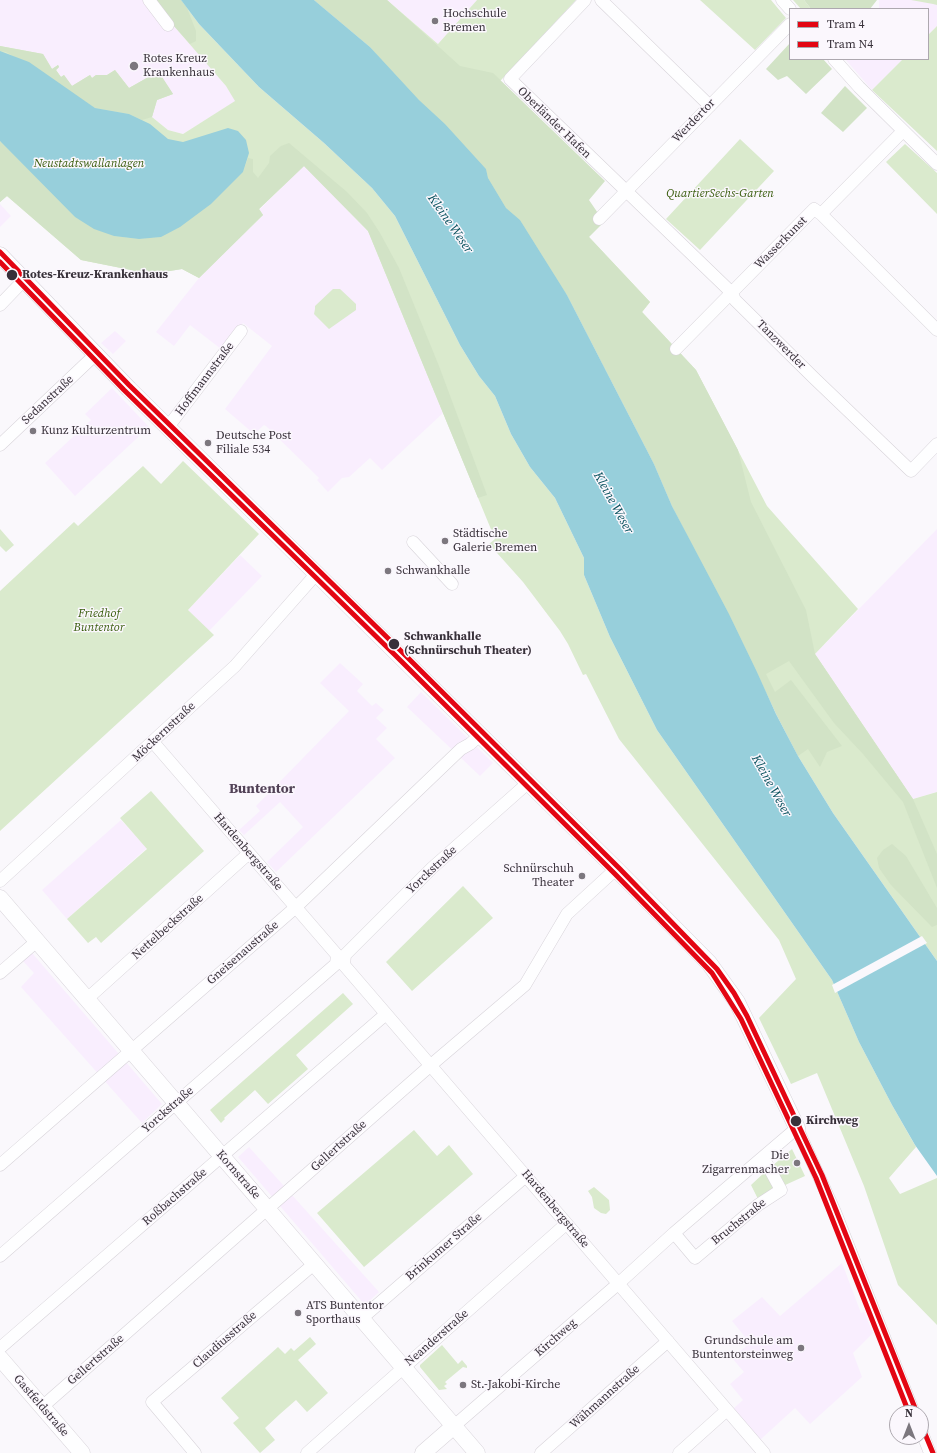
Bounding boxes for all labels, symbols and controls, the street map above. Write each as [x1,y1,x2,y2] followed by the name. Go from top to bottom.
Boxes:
[443,7,507,35] place label: Hochschule Bremen
[789,8,929,60] legend
[430,16,440,26] marker: Hochschule Bremen
[827,16,865,32] text: Tram 4
[827,36,873,52] text: Tram N4
[143,52,215,80] place label: Rotes Kreuz Krankenhaus
[128,60,140,72] marker: Rotes Kreuz Krankenhaus
[514,84,594,162] street label: Oberländer Hafen
[670,96,718,146] street label: Werdertor
[34,157,144,171] park label: Neustadtswallanlagen
[666,187,774,201] park label: QuartierSechs-Garten
[424,191,476,257] water label: Kleine Weser
[752,214,810,272] street label: Wasserkunst
[5,268,19,282] marker: Rotes-Kreuz-Krankenhaus
[22,268,168,282] place label: Rotes-Kreuz-Krankenhaus
[753,317,809,373] street label: Tanzwerder
[173,339,237,419] street label: Hoffmannstraße
[19,372,77,428] street label: Sedanstraße
[41,424,151,438] place label: Kunz Kulturzentrum
[28,426,38,436] marker: Kunz Kulturzentrum
[216,429,291,457] place label: Deutsche Post Filiale 534
[203,438,213,448] marker: Deutsche Post Filiale 534
[590,469,636,537] water label: Kleine Weser
[453,527,537,555] place label: Städtische Galerie Bremen
[440,536,450,546] marker: Städtische Galerie Bremen
[396,564,470,578] place label: Schwankhalle
[383,566,393,576] marker: Schwankhalle
[74,607,124,635] park label: Friedhof Buntentor
[404,630,532,658] place label: Schwankhalle (Schnürschuh Theater)
[387,637,401,651] marker: Schwankhalle (Schnürschuh Theater)
[129,699,199,765] street label: Möckernstraße
[748,752,794,820] water label: Kleine Weser
[229,781,295,797] district label: Buntentor
[210,810,286,894] street label: Hardenbergstraße
[404,843,460,897] street label: Yorckstraße
[503,862,574,890] place label: Schnürschuh Theater
[577,871,587,881] marker: Schnürschuh Theater
[129,891,207,963] street label: Nettelbeckstraße
[204,918,282,988] street label: Gneisenaustraße
[139,1084,197,1136] street label: Yorckstraße
[789,1114,803,1128] marker: Kirchweg
[806,1114,858,1128] place label: Kirchweg
[308,1117,370,1175] street label: Gellertstraße
[213,1148,263,1202] street label: Kornstraße
[702,1149,789,1177] place label: Die Zigarrenmacher
[792,1158,802,1168] marker: Die Zigarrenmacher
[140,1165,210,1229] street label: Roßbachstraße
[518,1167,592,1251] street label: Hardenbergstraße
[709,1196,769,1248] street label: Bruchstraße
[403,1210,485,1284] street label: Brinkumer Straße
[306,1299,384,1327] place label: ATS Buntentor Sporthaus
[402,1307,472,1369] street label: Neanderstraße
[190,1308,260,1372] street label: Claudiusstraße
[293,1308,303,1318] marker: ATS Buntentor Sporthaus
[532,1316,580,1360] street label: Kirchweg
[65,1332,127,1388] street label: Gellertstraße
[692,1334,793,1362] place label: Grundschule am Buntentorsteinweg
[796,1343,806,1353] marker: Grundschule am Buntentorsteinweg
[567,1362,643,1432] street label: Wähmannstraße
[10,1372,72,1440] street label: Gastfeldstraße
[471,1378,560,1392] place label: St.-Jakobi-Kirche
[458,1380,468,1390] marker: St.-Jakobi-Kirche
[889,1405,929,1445] north arrow
[905,1406,913,1421] text: N

